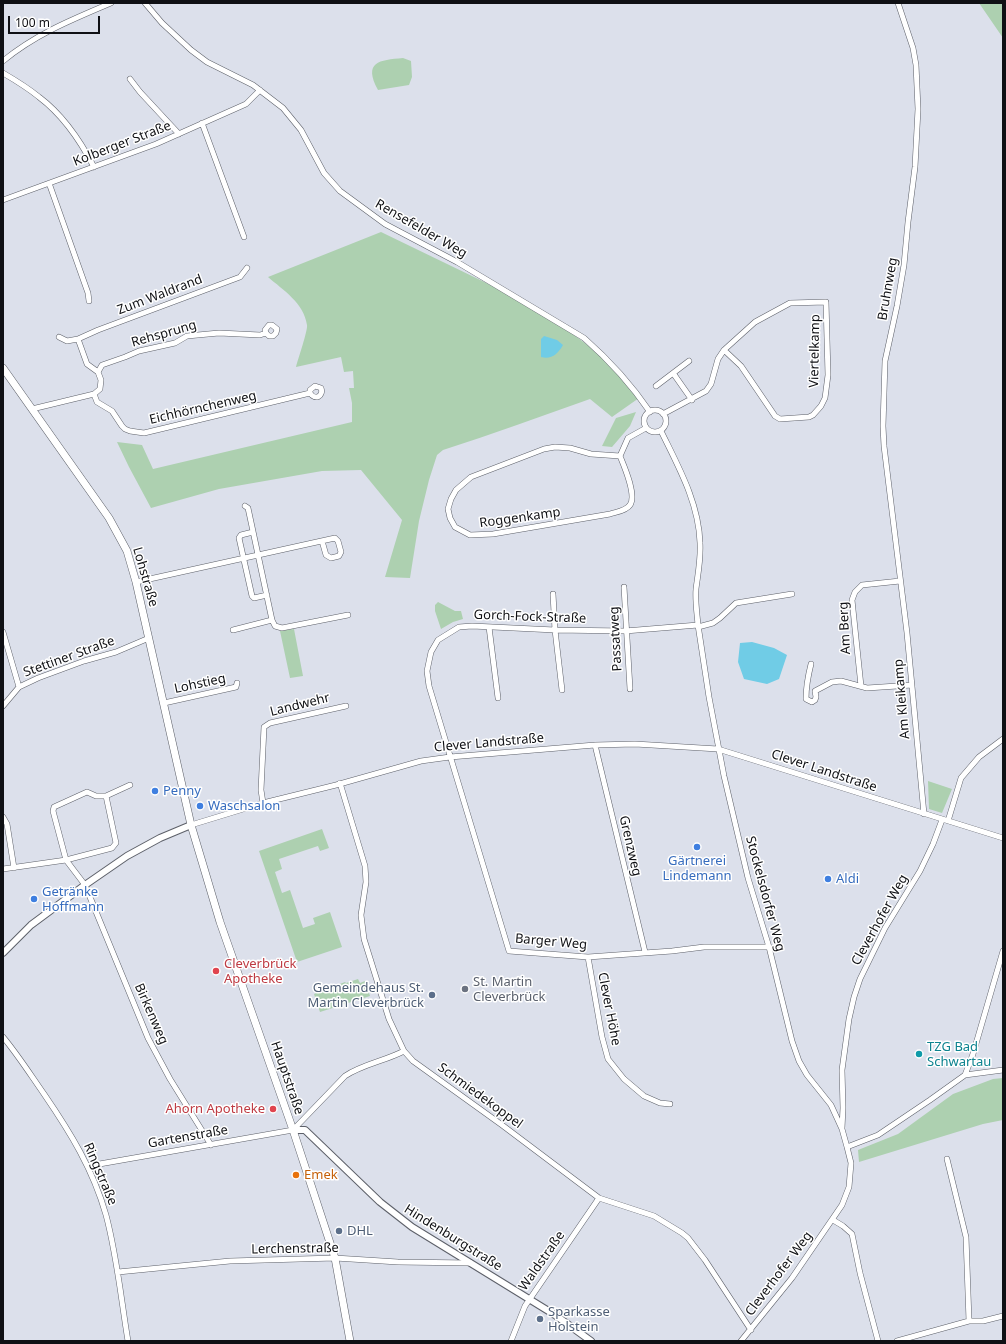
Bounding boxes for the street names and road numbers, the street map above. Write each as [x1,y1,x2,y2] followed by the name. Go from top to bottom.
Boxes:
[71,118,173,170] street label: Kolberger Straße
[372,196,470,262] street label: Rensefelder Weg
[875,256,901,322] street label: Bruhnweg
[115,272,205,318] street label: Zum Waldrand
[807,314,823,388] street label: Viertelkamp
[130,317,198,351] street label: Rehsprung
[148,388,258,428] street label: Eichhörnchenweg
[478,505,562,531] street label: Roggenkamp
[129,545,161,609] street label: Lohstraße
[836,601,854,655] street label: Am Berg
[607,606,625,672] street label: Passatweg
[473,607,587,627] street label: Gorch-Fock-Straße
[21,633,117,681] street label: Stettiner Straße
[891,658,913,740] street label: Am Kleikamp
[173,671,227,697] street label: Lohstieg
[268,690,332,720] street label: Landwehr
[433,730,545,756] street label: Clever Landstraße
[769,747,879,795] street label: Clever Landstraße
[615,814,645,878] street label: Grenzweg
[742,835,788,953] street label: Stockelsdorfer Weg
[849,872,911,968] street label: Cleverhofer Weg
[514,931,588,953] street label: Barger Weg
[594,971,624,1047] street label: Clever Höhe
[131,981,171,1047] street label: Birkenweg
[267,1039,307,1117] street label: Hauptstraße
[435,1060,525,1132] street label: Schmiedekoppel
[147,1122,229,1152] street label: Gartenstraße
[80,1140,120,1208] street label: Ringstraße
[401,1202,505,1274] street label: Hindenburgstraße
[516,1228,568,1294] street label: Waldstraße
[742,1229,816,1319] street label: Cleverhofer Weg
[251,1240,339,1258] street label: Lerchenstraße

